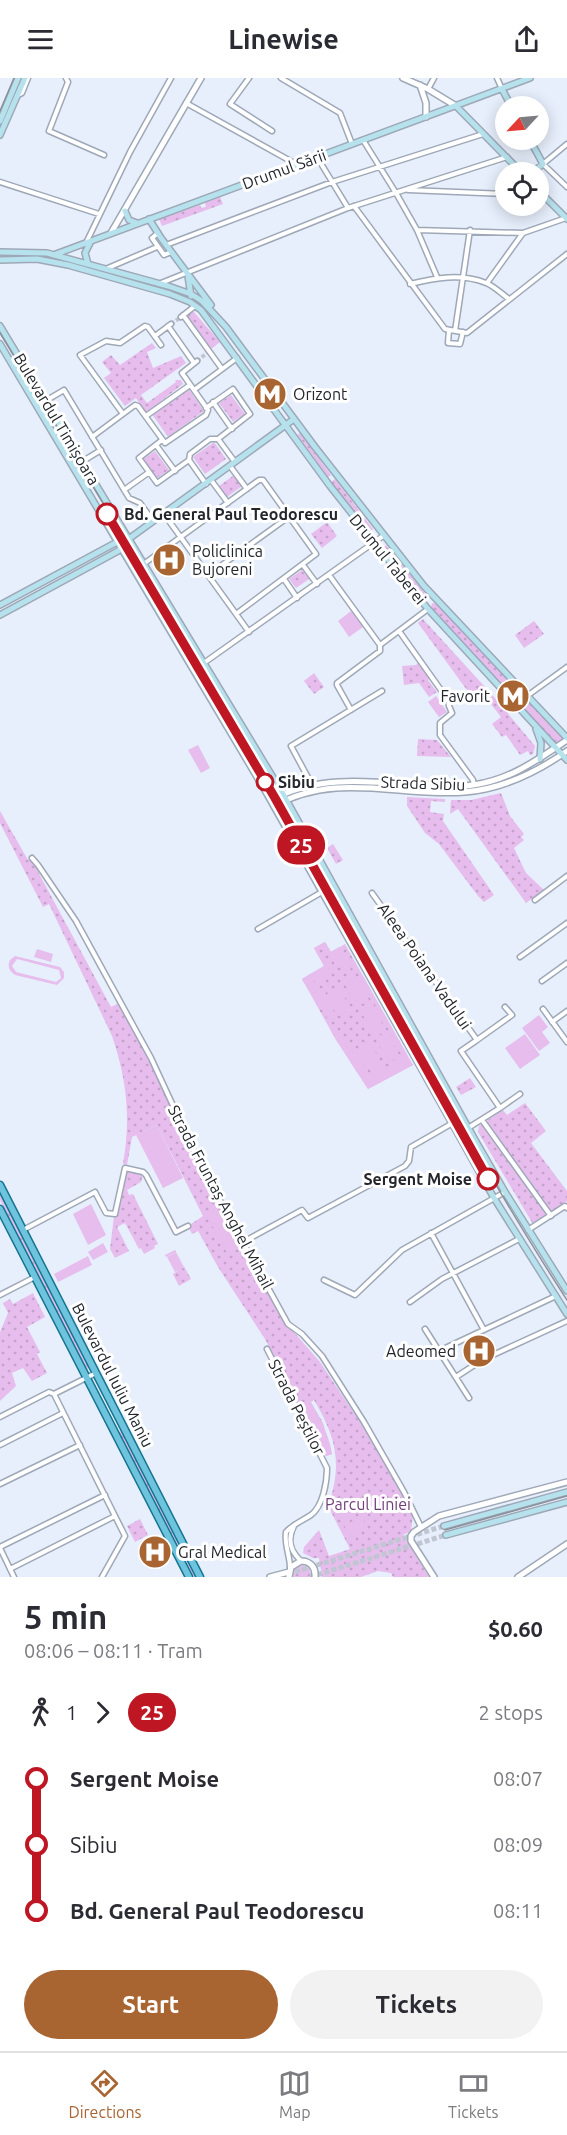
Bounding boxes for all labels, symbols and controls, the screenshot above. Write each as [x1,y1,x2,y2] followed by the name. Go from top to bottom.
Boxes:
[24,23,57,56] icon: menu
[510,23,543,56] icon: share
[228,24,339,54] text: Linewise
[495,96,549,150] north arrow
[495,96,549,216] map controls
[240,146,328,192] street label: Drumul Sării
[495,162,549,216] button: locate
[11,350,103,488] street label: Bulevardul Timișoara
[252,376,288,412] metro station icon: Orizont
[293,385,348,403] place label: Orizont
[96,503,118,525] marker: Bd. General Paul Teodorescu
[124,505,338,523] place label: Bd. General Paul Teodorescu
[346,510,430,608] street label: Drumul Taberei
[151,542,187,578] hospital icon: Policlinica Bujoreni
[192,542,263,578] place label: Policlinica Bujoreni
[495,678,531,714] metro station icon: Favorit
[441,687,491,705] place label: Favorit
[256,773,274,791] marker: Sibiu
[278,773,315,791] place label: Sibiu
[380,773,466,793] street label: Strada Sibiu
[274,826,328,864] line badge: 25
[289,833,313,857] text: 25
[375,899,475,1033] street label: Aleea Poiana Vadului
[165,1102,277,1292] street label: Strada Fruntaș Anghel Mihail
[477,1168,499,1190] marker: Sergent Moise
[363,1170,472,1188] place label: Sergent Moise
[69,1300,157,1450] street label: Bulevardul Iuliu Maniu
[461,1333,497,1369] hospital icon: Adeomed
[386,1342,456,1360] place label: Adeomed
[265,1356,329,1458] street label: Strada Peștilor
[325,1495,411,1513] park label: Parcul Liniei
[137,1534,173,1570] hospital icon: Gral Medical
[178,1543,267,1561] place label: Gral Medical
[24,1598,107,1635] text: 5 min
[488,1616,543,1641] text: $0.60
[24,1639,203,1662] text: 08:06 – 08:11 · Tram
[24,1696,57,1729] icon: walk
[86,1696,119,1729] icon: forward
[140,1700,164,1724] text: 25
[66,1701,77,1724] text: 1
[479,1701,543,1724] text: 2 stops
[70,1766,219,1791] text: Sergent Moise
[493,1767,543,1790] text: 08:07
[70,1832,118,1857] text: Sibiu
[493,1833,543,1856] text: 08:09
[70,1898,364,1923] text: Bd. General Paul Teodorescu
[493,1899,543,1922] text: 08:11
[24,1970,278,2039] button: Start
[290,1970,543,2039] button: Tickets
[68,2067,142,2121] tab: Directions
[278,2067,311,2121] tab: Map
[448,2067,499,2121] tab: Tickets

